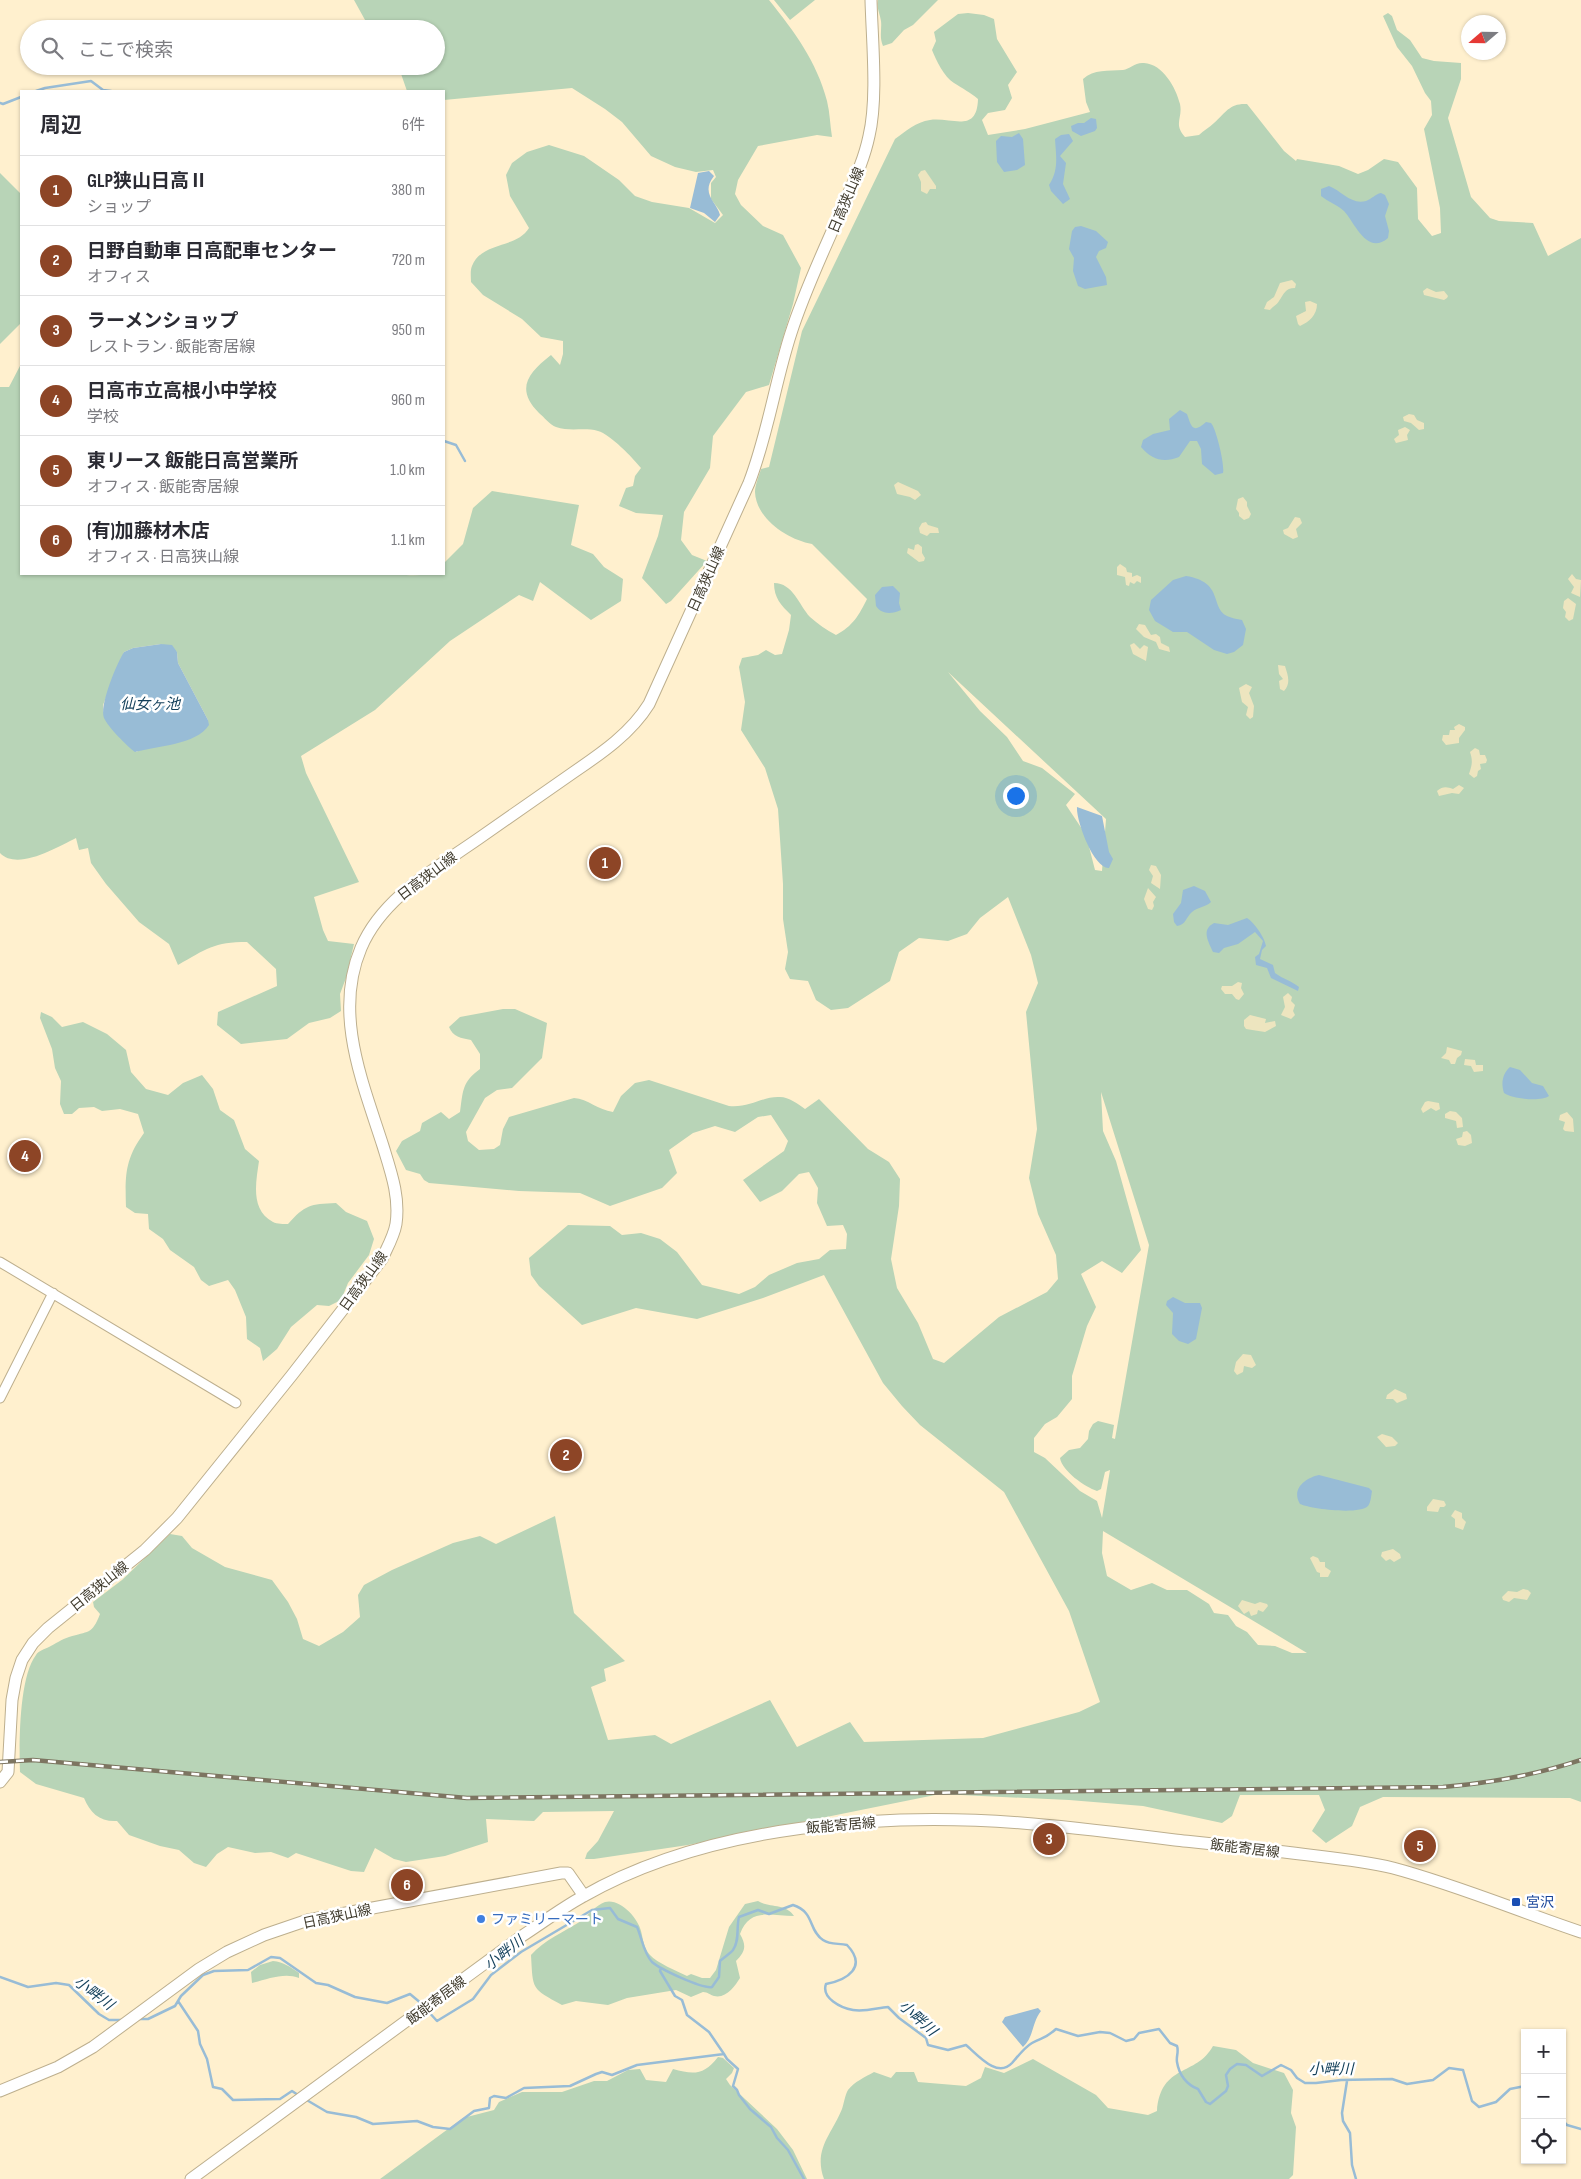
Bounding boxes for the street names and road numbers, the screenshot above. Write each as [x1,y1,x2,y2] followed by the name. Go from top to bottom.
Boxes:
[825,165,868,236] street label: 日高狭山線
[684,544,728,615] street label: 日高狭山線
[394,849,460,904] street label: 日高狭山線
[336,1248,391,1315] street label: 日高狭山線
[67,1558,132,1615] street label: 日高狭山線
[805,1814,877,1837] street label: 飯能寄居線
[1209,1836,1281,1861] street label: 飯能寄居線
[301,1901,373,1932] street label: 日高狭山線
[403,1973,469,2028] street label: 飯能寄居線

